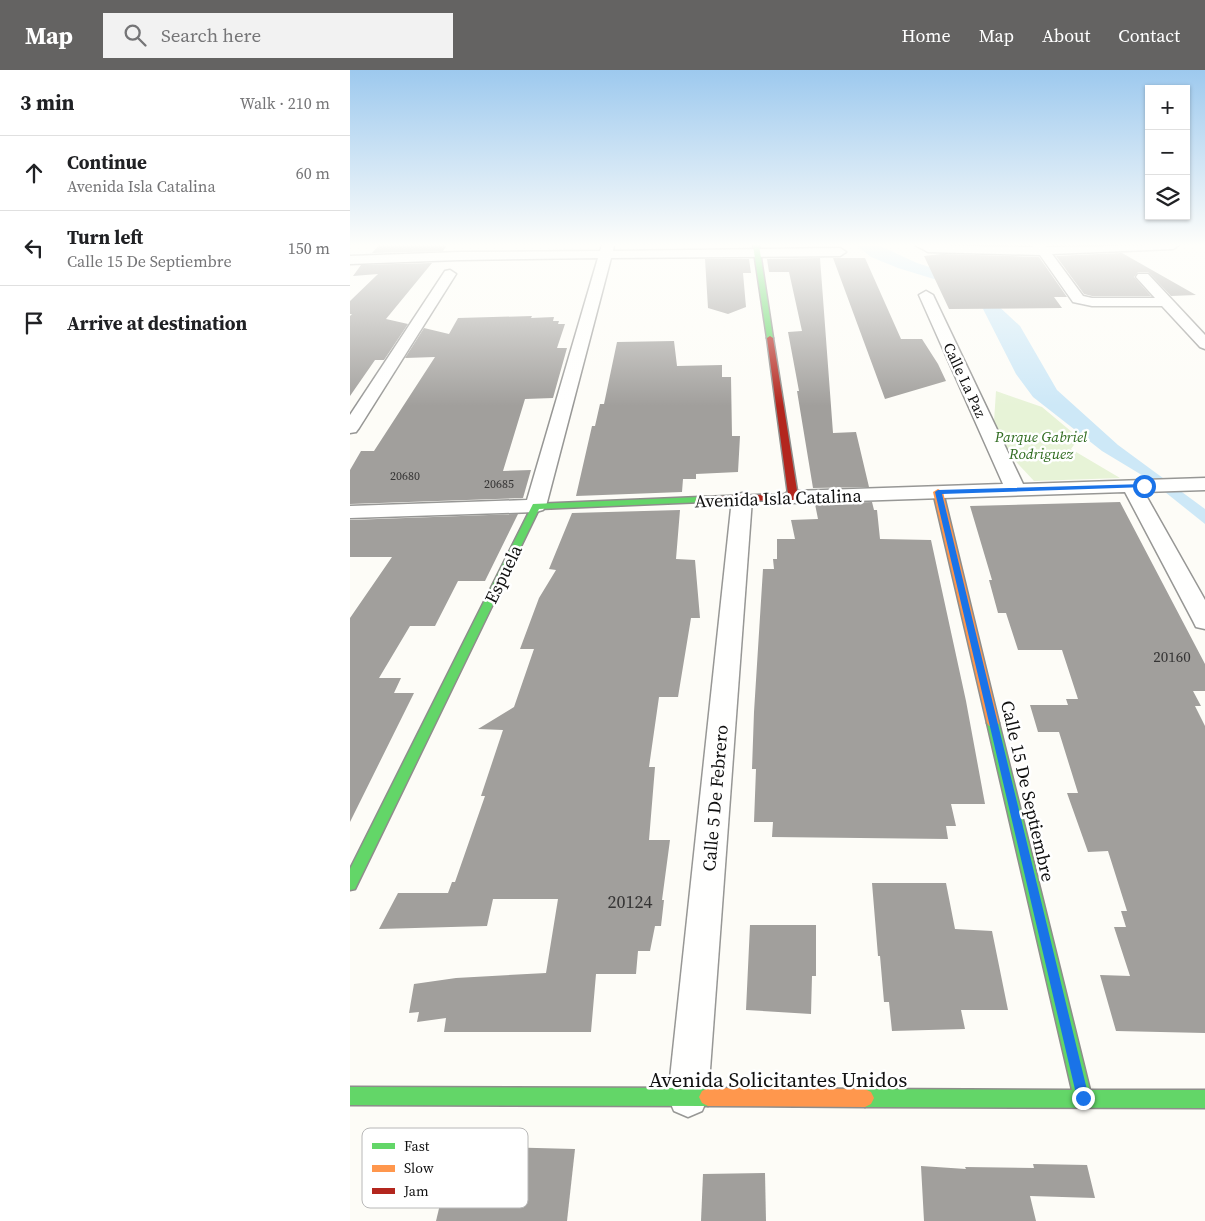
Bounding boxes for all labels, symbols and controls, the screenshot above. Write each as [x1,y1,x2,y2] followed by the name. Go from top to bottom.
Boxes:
[103,13,453,58] search box
[25,19,73,52] text: Map
[121,21,149,49] icon: search
[161,22,261,48] text: Search here
[902,23,951,48] text: Home
[979,23,1014,48] text: Map
[1042,23,1090,48] text: About
[1118,23,1180,48] text: Contact
[1145,85,1190,220] map controls
[1145,85,1190,130] button: +
[20,88,75,117] text: 3 min
[240,92,330,114] text: Walk · 210 m
[1145,130,1190,175] button: −
[67,149,147,175] text: Continue
[20,159,48,187] icon: ahead
[296,162,330,184] text: 60 m
[67,175,216,197] text: Avenida Isla Catalina
[1145,175,1190,220] button: layers
[67,224,143,250] text: Turn left
[20,234,48,262] icon: left
[288,237,330,259] text: 150 m
[67,250,232,272] text: Calle 15 De Septiembre
[20,309,48,337] icon: arrive
[67,310,247,336] text: Arrive at destination
[938,339,992,421] street label: Calle La Paz
[994,426,1088,464] park label: Parque Gabriel Rodriguez
[390,468,420,484] house number: 20680
[1133,475,1156,498] route start
[484,476,514,492] house number: 20685
[694,483,863,513] street label: Avenida Isla Catalina
[478,540,528,608] street label: Espuela
[1153,646,1191,667] house number: 20160
[995,698,1061,884] street label: Calle 15 De Septiembre
[696,724,734,872] street label: Calle 5 De Febrero
[608,889,653,914] house number: 20124
[649,1065,907,1094] street label: Avenida Solicitantes Unidos
[1072,1087,1095,1110] route end
[362,1128,528,1208] legend
[404,1136,430,1156] text: Fast
[404,1158,434,1178] text: Slow
[403,1181,429,1201] text: Jam

